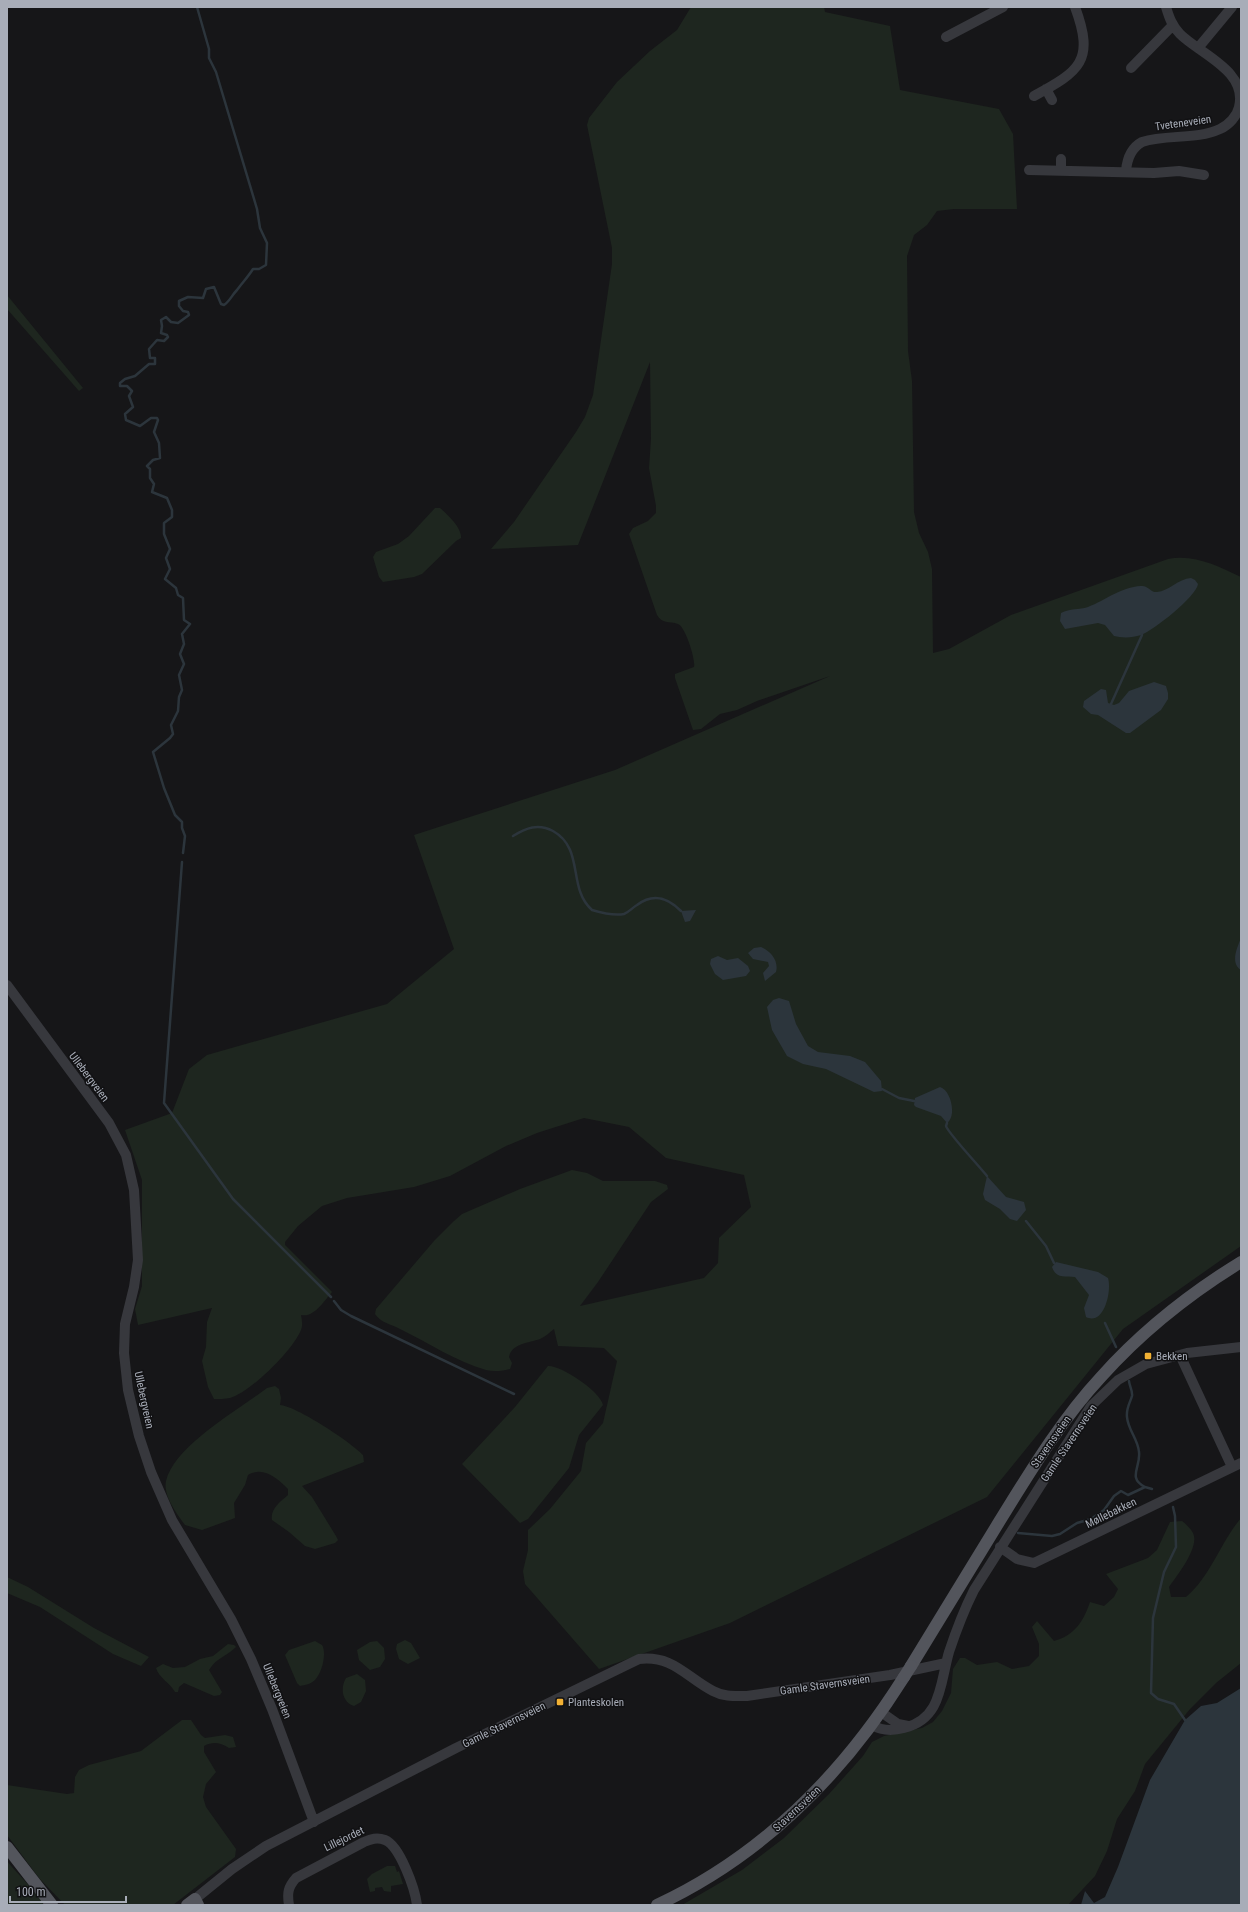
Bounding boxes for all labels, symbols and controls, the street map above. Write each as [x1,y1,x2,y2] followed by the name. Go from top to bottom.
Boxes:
[1154,113,1212,133] street label: Tveteneveien
[66,1050,112,1104] street label: Ullebergveien
[1156,1350,1187,1363] place label: Bekken
[1143,1351,1153,1361] marker: Bekken
[132,1370,156,1430] street label: Ullebergveien
[1038,1402,1100,1484] street label: Gamle Stavernsveien
[1028,1414,1074,1470] street label: Stavernsveien
[1083,1495,1139,1531] street label: Møllebakken
[260,1661,294,1721] street label: Ullebergveien
[779,1672,871,1698] street label: Gamle Stavernsveien
[568,1696,624,1709] place label: Planteskolen
[555,1697,565,1707] marker: Planteskolen
[460,1699,548,1751] street label: Gamle Stavernsveien
[770,1784,824,1834] street label: Stavernsveien
[322,1824,366,1854] street label: Lillejordet
[10,1878,126,1904] scale bar
[16,1885,46,1899] text: 100 m

